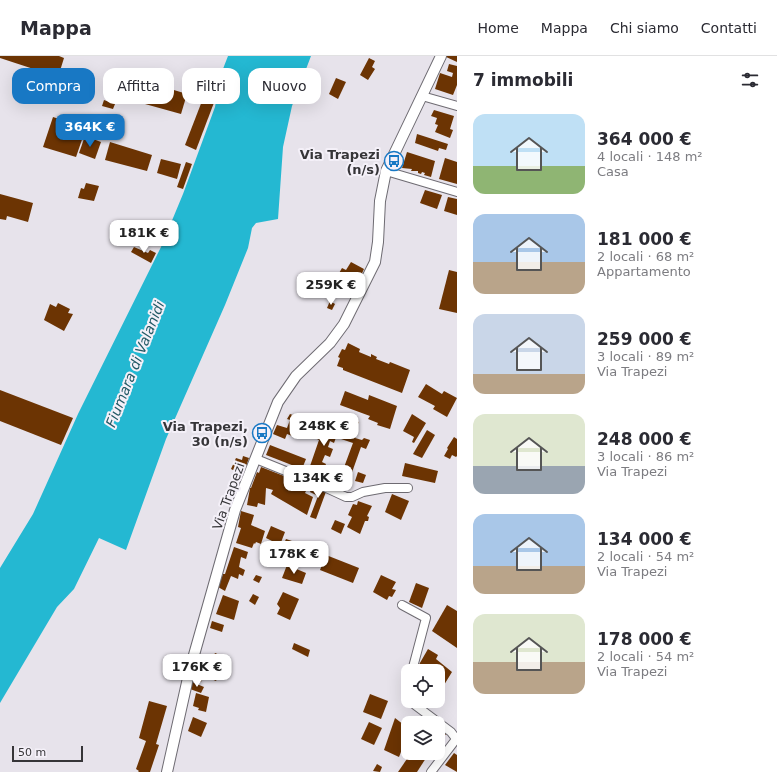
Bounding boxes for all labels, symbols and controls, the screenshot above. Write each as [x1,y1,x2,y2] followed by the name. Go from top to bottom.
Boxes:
[20,17,92,39] text: Mappa
[478,20,519,36] text: Home
[541,20,588,36] text: Mappa
[610,20,679,36] text: Chi siamo
[701,20,757,36] text: Contatti
[12,68,95,104] chip: Compra
[103,68,174,104] chip: Affitta
[182,68,240,104] chip: Filtri
[248,68,321,104] chip: Nuovo
[739,69,761,91] icon: filters
[473,70,573,90] text: 7 immobili
[57,114,123,148] pin: 364K €
[65,119,115,134] text: 364K €
[597,129,692,149] text: 364 000 €
[505,130,553,178] icon: home
[300,147,380,177] place label: Via Trapezi (n/s)
[597,149,703,164] text: 4 locali · 148 m²
[383,150,405,172] bus stop icon: Via Trapezi (n/s)
[597,164,629,179] text: Casa
[111,220,177,254] pin: 181K €
[119,225,169,240] text: 181K €
[597,229,692,249] text: 181 000 €
[505,230,553,278] icon: home
[597,249,694,264] text: 2 locali · 68 m²
[597,264,691,279] text: Appartamento
[298,272,364,306] pin: 259K €
[306,277,356,292] text: 259K €
[102,299,168,429] water label: Fiumara di Valanidi
[597,329,692,349] text: 259 000 €
[505,330,553,378] icon: home
[597,349,694,364] text: 3 locali · 89 m²
[597,364,667,379] text: Via Trapezi
[291,413,357,447] pin: 248K €
[299,418,349,433] text: 248K €
[163,419,248,449] place label: Via Trapezi, 30 (n/s)
[251,422,273,444] bus stop icon: Via Trapezi, 30 (n/s)
[597,429,692,449] text: 248 000 €
[505,430,553,478] icon: home
[597,449,694,464] text: 3 locali · 86 m²
[209,461,248,532] street label: Via Trapezi
[597,464,667,479] text: Via Trapezi
[285,465,351,499] pin: 134K €
[293,470,343,485] text: 134K €
[597,529,692,549] text: 134 000 €
[505,530,553,578] icon: home
[261,541,327,575] pin: 178K €
[269,546,319,561] text: 178K €
[597,549,694,564] text: 2 locali · 54 m²
[597,564,667,579] text: Via Trapezi
[597,629,692,649] text: 178 000 €
[505,630,553,678] icon: home
[597,649,694,664] text: 2 locali · 54 m²
[164,654,230,688] pin: 176K €
[172,659,222,674] text: 176K €
[401,664,445,760] map controls
[401,664,445,708] button: locate
[597,664,667,679] text: Via Trapezi
[401,716,445,760] button: layers
[12,744,83,763] scale bar
[18,746,46,759] text: 50 m

